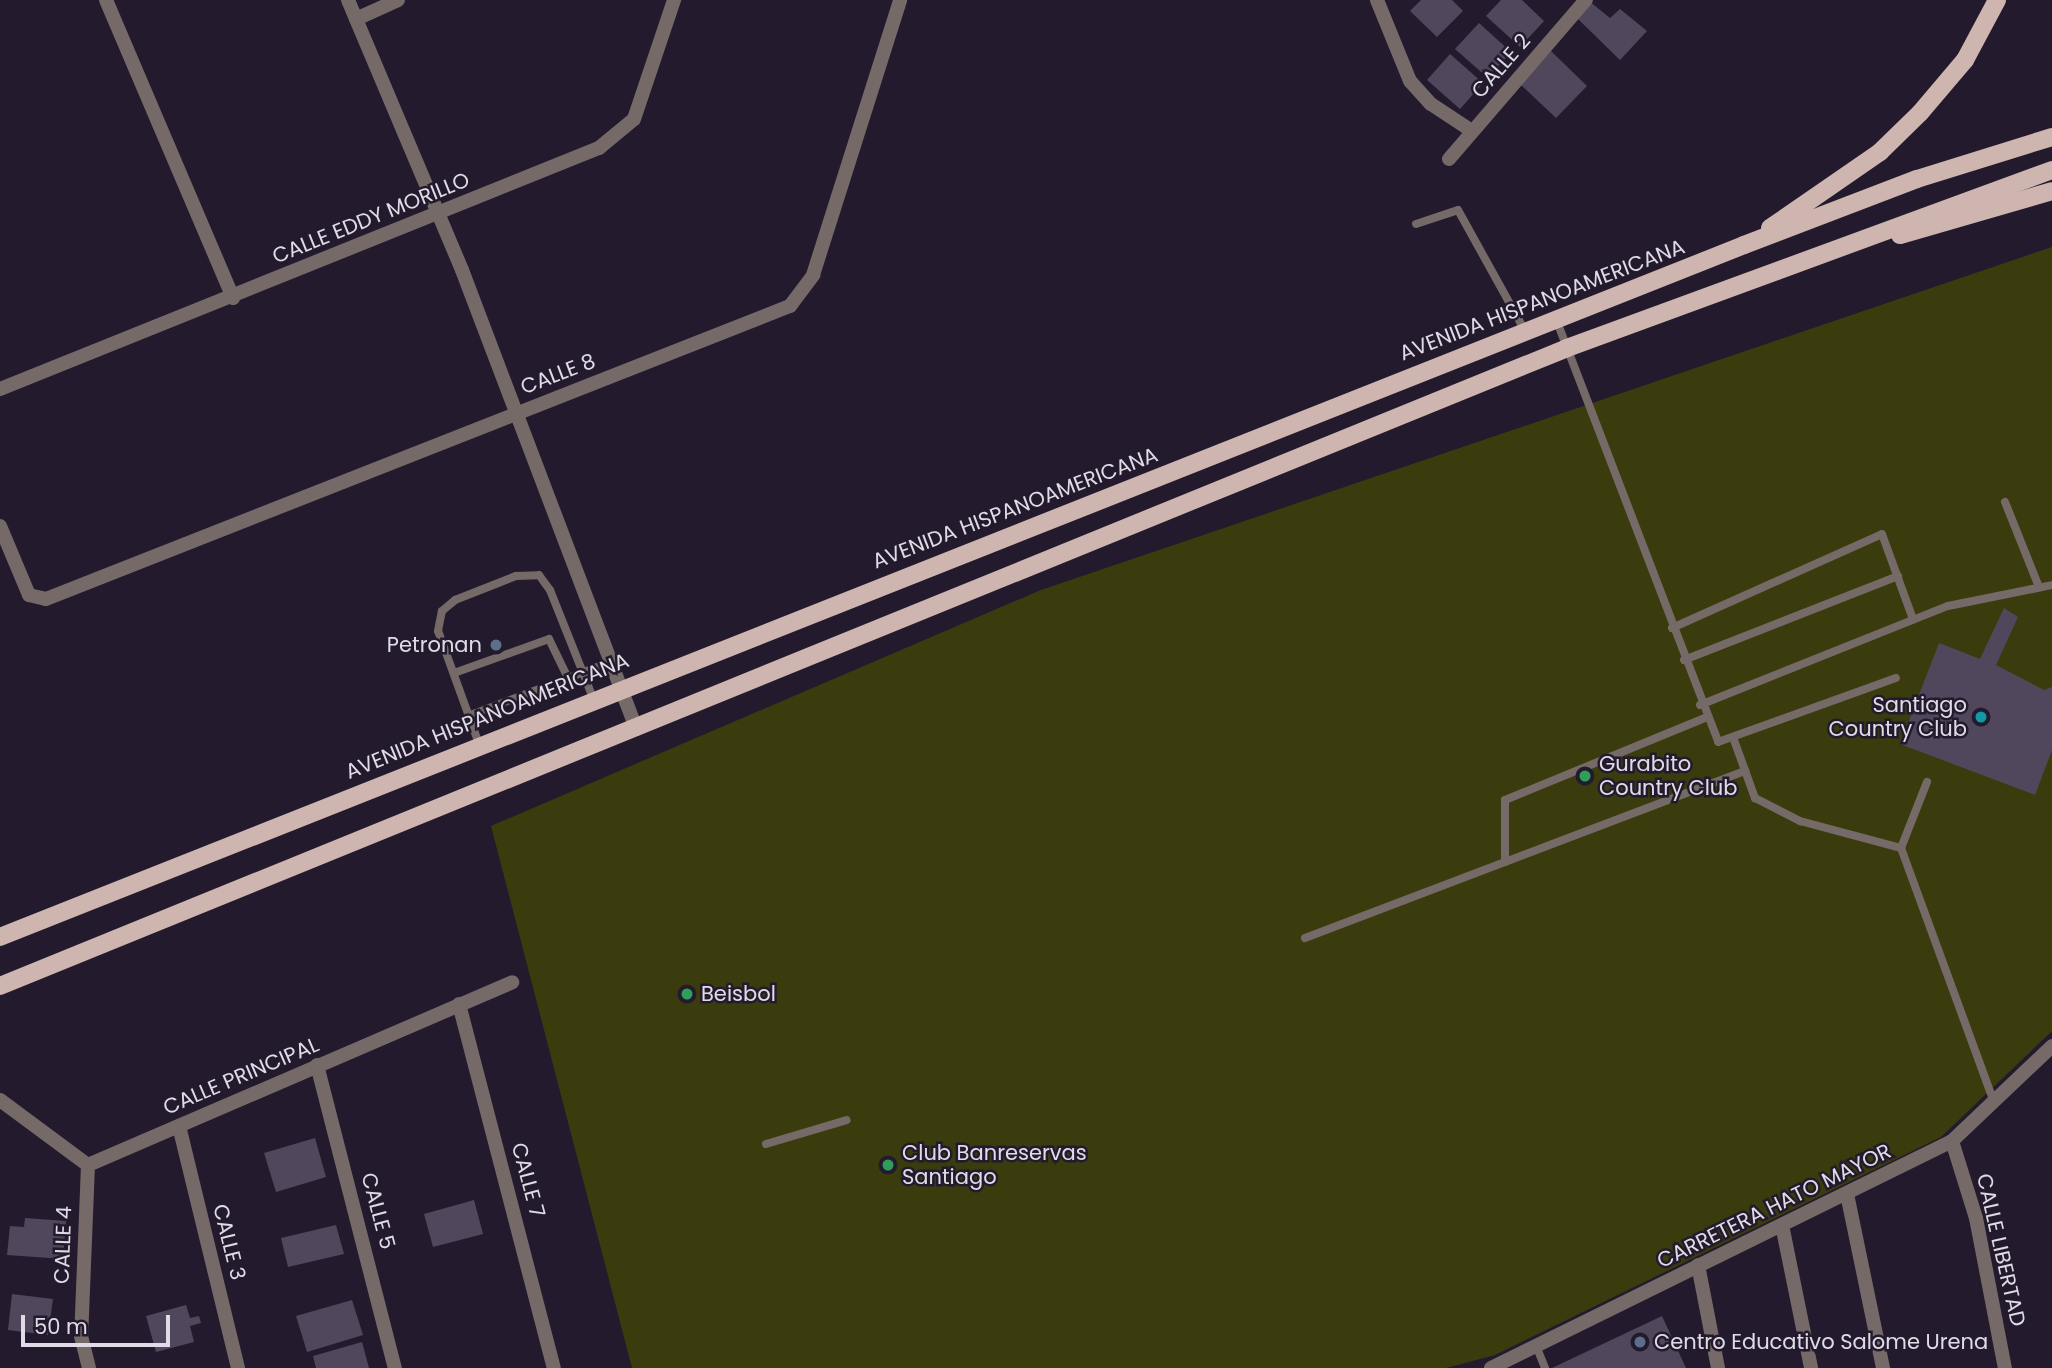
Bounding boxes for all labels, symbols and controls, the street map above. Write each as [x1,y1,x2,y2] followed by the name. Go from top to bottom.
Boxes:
[1466,29,1536,103] street label: CALLE 2
[269,167,473,269] street label: CALLE EDDY MORILLO
[1396,234,1688,366] street label: AVENIDA HISPANOAMERICANA
[517,348,599,400] street label: CALLE 8
[869,442,1161,574] street label: AVENIDA HISPANOAMERICANA
[387,632,482,658] place label: Petronan
[488,637,504,653] marker: Petronan
[342,647,632,785] street label: AVENIDA HISPANOAMERICANA
[1829,692,1967,742] place label: Santiago Country Club
[1973,709,1989,725] marker: Santiago Country Club
[1599,751,1737,801] place label: Gurabito Country Club
[1577,768,1593,784] marker: Gurabito Country Club
[701,981,776,1007] place label: Beisbol
[679,986,695,1002] marker: Beisbol
[159,1032,323,1120] street label: CALLE PRINCIPAL
[1653,1138,1895,1274] street label: CARRETERA HATO MAYOR
[506,1140,550,1220] street label: CALLE 7
[902,1140,1087,1190] place label: Club Banreservas Santiago
[880,1157,896,1173] marker: Club Banreservas Santiago
[356,1170,400,1252] street label: CALLE 5
[1971,1171,2031,1329] street label: CALLE LIBERTAD
[207,1201,251,1283] street label: CALLE 3
[49,1206,77,1284] street label: CALLE 4
[24,1302,173,1346] scale bar
[34,1312,88,1341] text: 50 m
[1654,1329,1988,1355] place label: Centro Educativo Salome Urena
[1632,1334,1648,1350] marker: Centro Educativo Salome Urena

